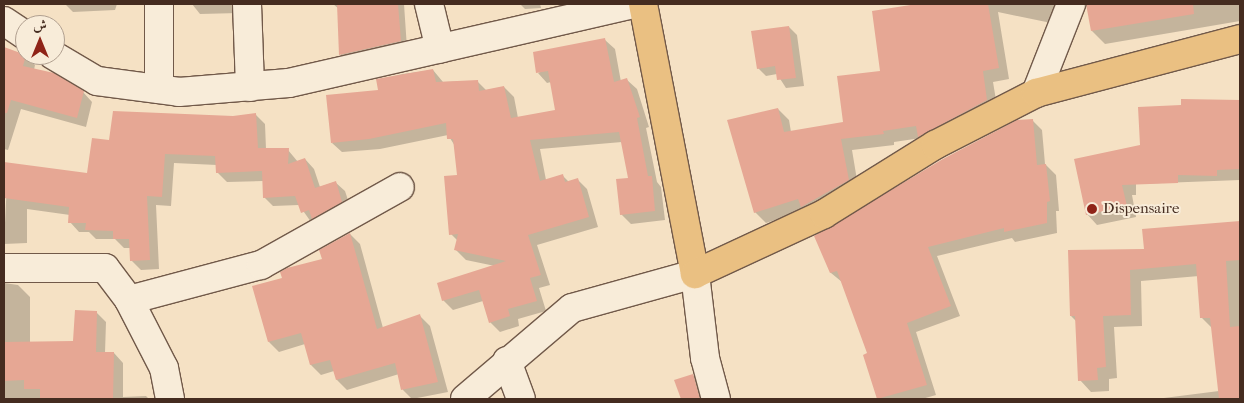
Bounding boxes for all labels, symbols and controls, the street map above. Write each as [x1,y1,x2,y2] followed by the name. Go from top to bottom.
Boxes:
[15,15,65,65] north arrow
[33,17,47,34] text: ش
[1103,200,1179,218] place label: Dispensaire
[1085,202,1099,216] marker: Dispensaire

